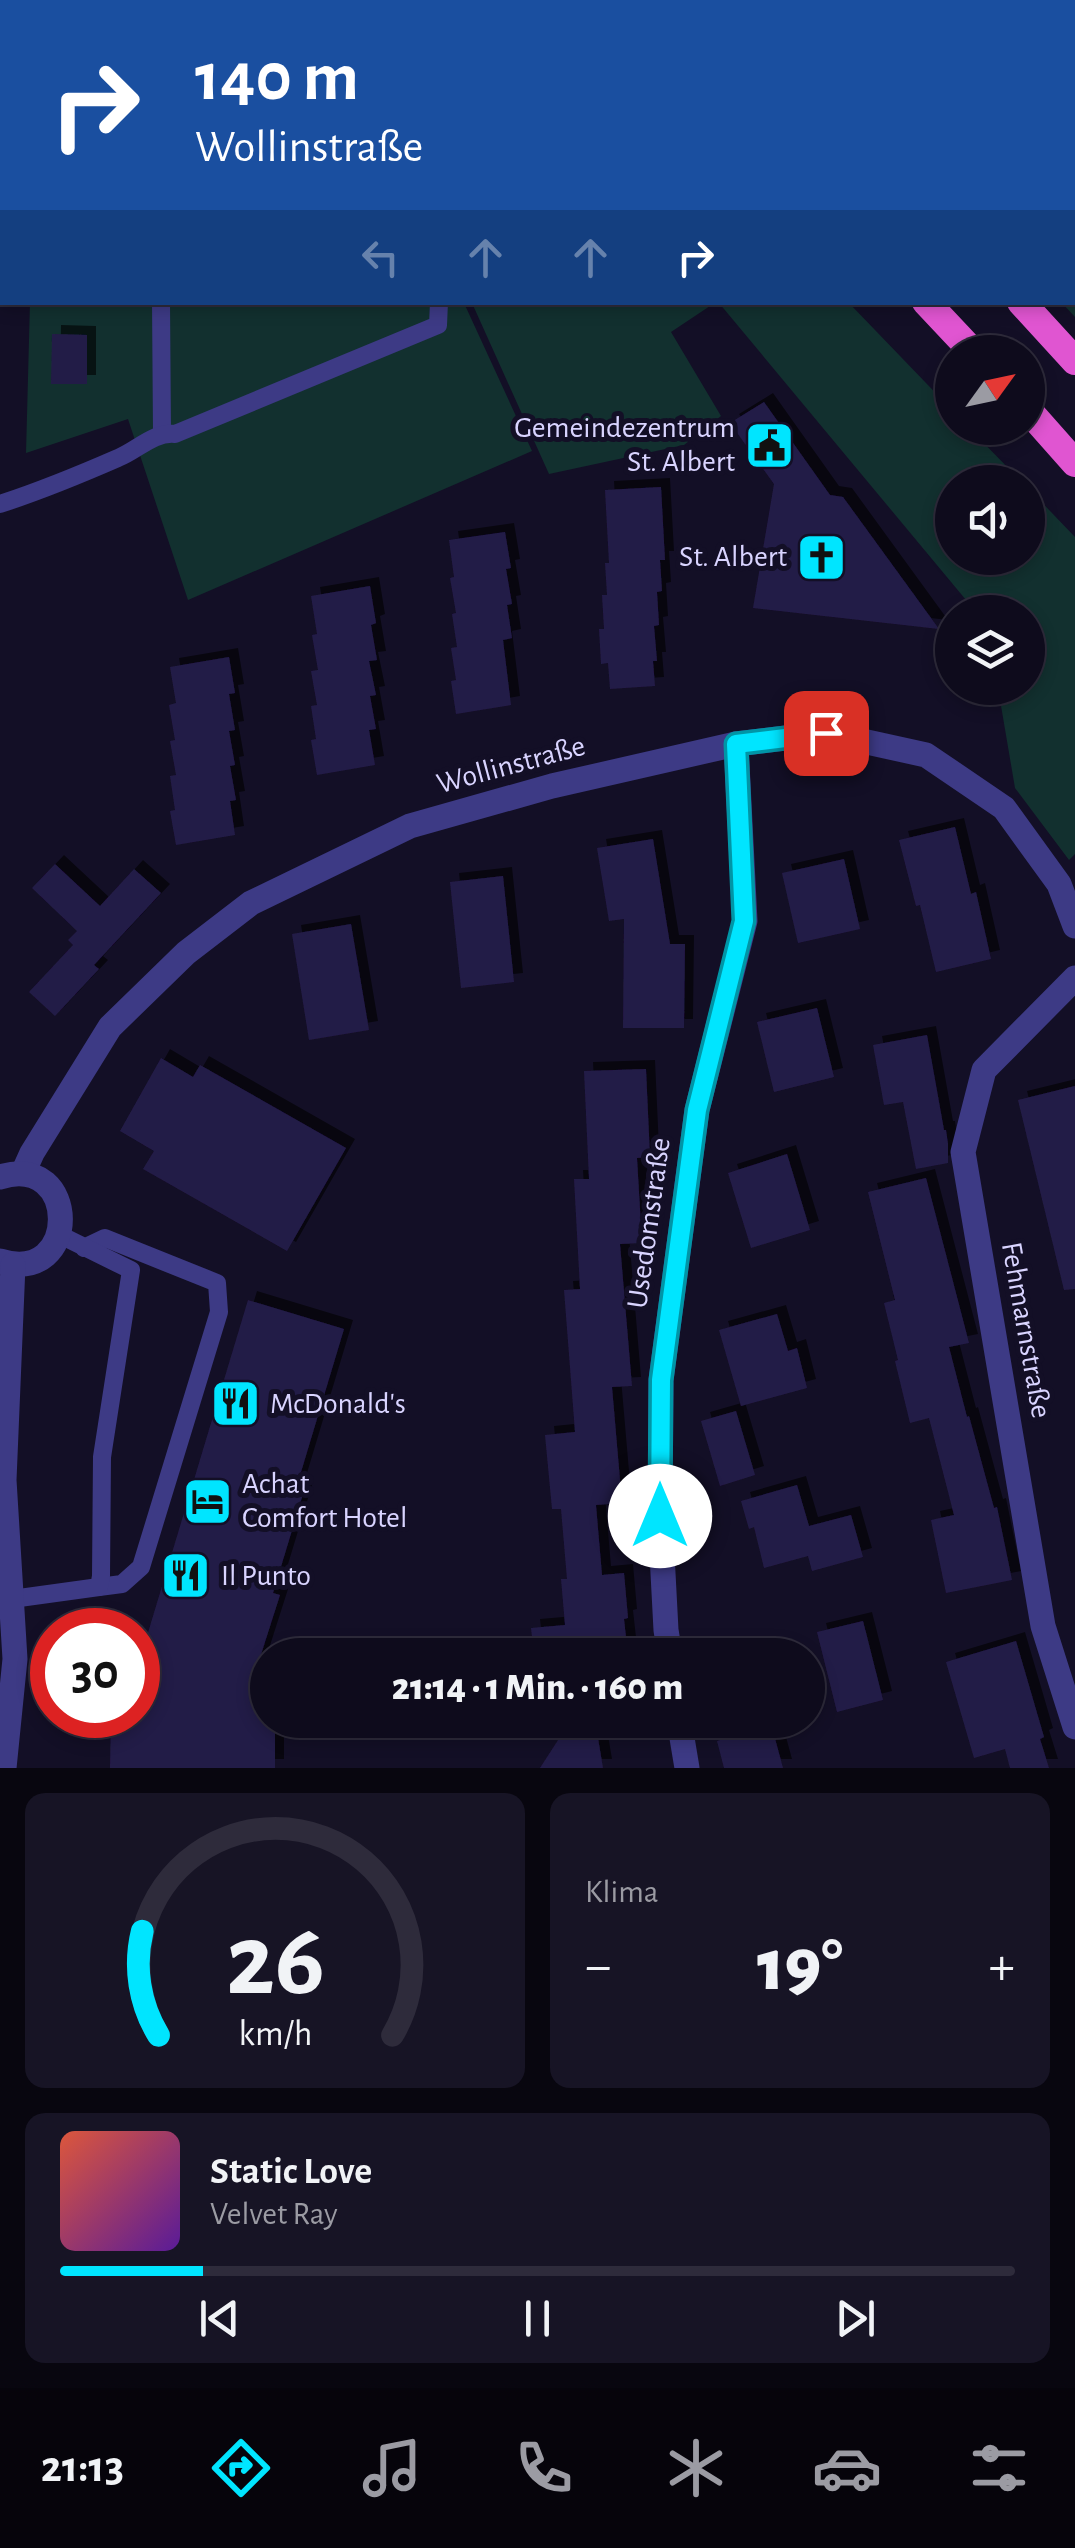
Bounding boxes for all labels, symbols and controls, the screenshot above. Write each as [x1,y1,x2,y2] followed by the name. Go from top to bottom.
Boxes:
[30,40,160,170] icon: right
[195,43,359,113] text: 140 m
[195,125,423,170] text: Wollinstraße
[353,230,408,285] icon: left
[458,230,513,285] icon: ahead
[563,230,618,285] icon: ahead
[668,230,723,285] icon: right
[935,335,1045,445] north arrow
[935,335,1045,705] map controls
[514,413,735,477] place label: Gemeindezentrum St. Albert
[744,419,796,471] public building icon: Gemeindezentrum St. Albert
[935,465,1045,575] button: sound
[796,531,848,583] church icon: St. Albert
[679,542,787,572] place label: St. Albert
[935,595,1045,705] button: layers
[784,691,869,776] pin
[799,706,854,761] icon: arrive
[434,731,588,799] street label: Wollinstraße
[622,1136,676,1310] street label: Usedomstraße
[996,1240,1056,1420] street label: Fehmarnstraße
[209,1378,261,1430] restaurant icon: McDonald's
[270,1389,406,1419] place label: McDonald's
[608,1464,712,1568] position arrow
[242,1469,407,1533] place label: Achat Comfort Hotel
[181,1475,233,1527] hotel icon: Achat Comfort Hotel
[160,1550,212,1602] restaurant icon: Il Punto
[221,1561,311,1591] place label: Il Punto
[30,1608,160,1738] speed limit sign: 30
[392,1669,683,1707] text: 21:14 · 1 Min. · 160 m
[585,1876,659,1908] text: Klima
[225,1910,325,2014] text: 26
[757,1929,843,2004] text: 19°
[585,1939,611,1994] text: −
[989,1939,1015,1994] text: +
[238,2016,312,2052] text: km/h
[210,2153,372,2191] text: Static Love
[210,2198,338,2230] text: Velvet Ray
[192,2291,247,2346] icon: previous
[510,2291,565,2346] icon: pause
[828,2291,883,2346] icon: next
[206,2433,276,2503] icon: directions
[357,2433,427,2503] icon: music
[509,2433,579,2503] icon: phone
[661,2433,731,2503] icon: climate
[812,2433,882,2503] icon: car
[964,2433,1034,2503] icon: filters
[41,2445,124,2490] text: 21:13

